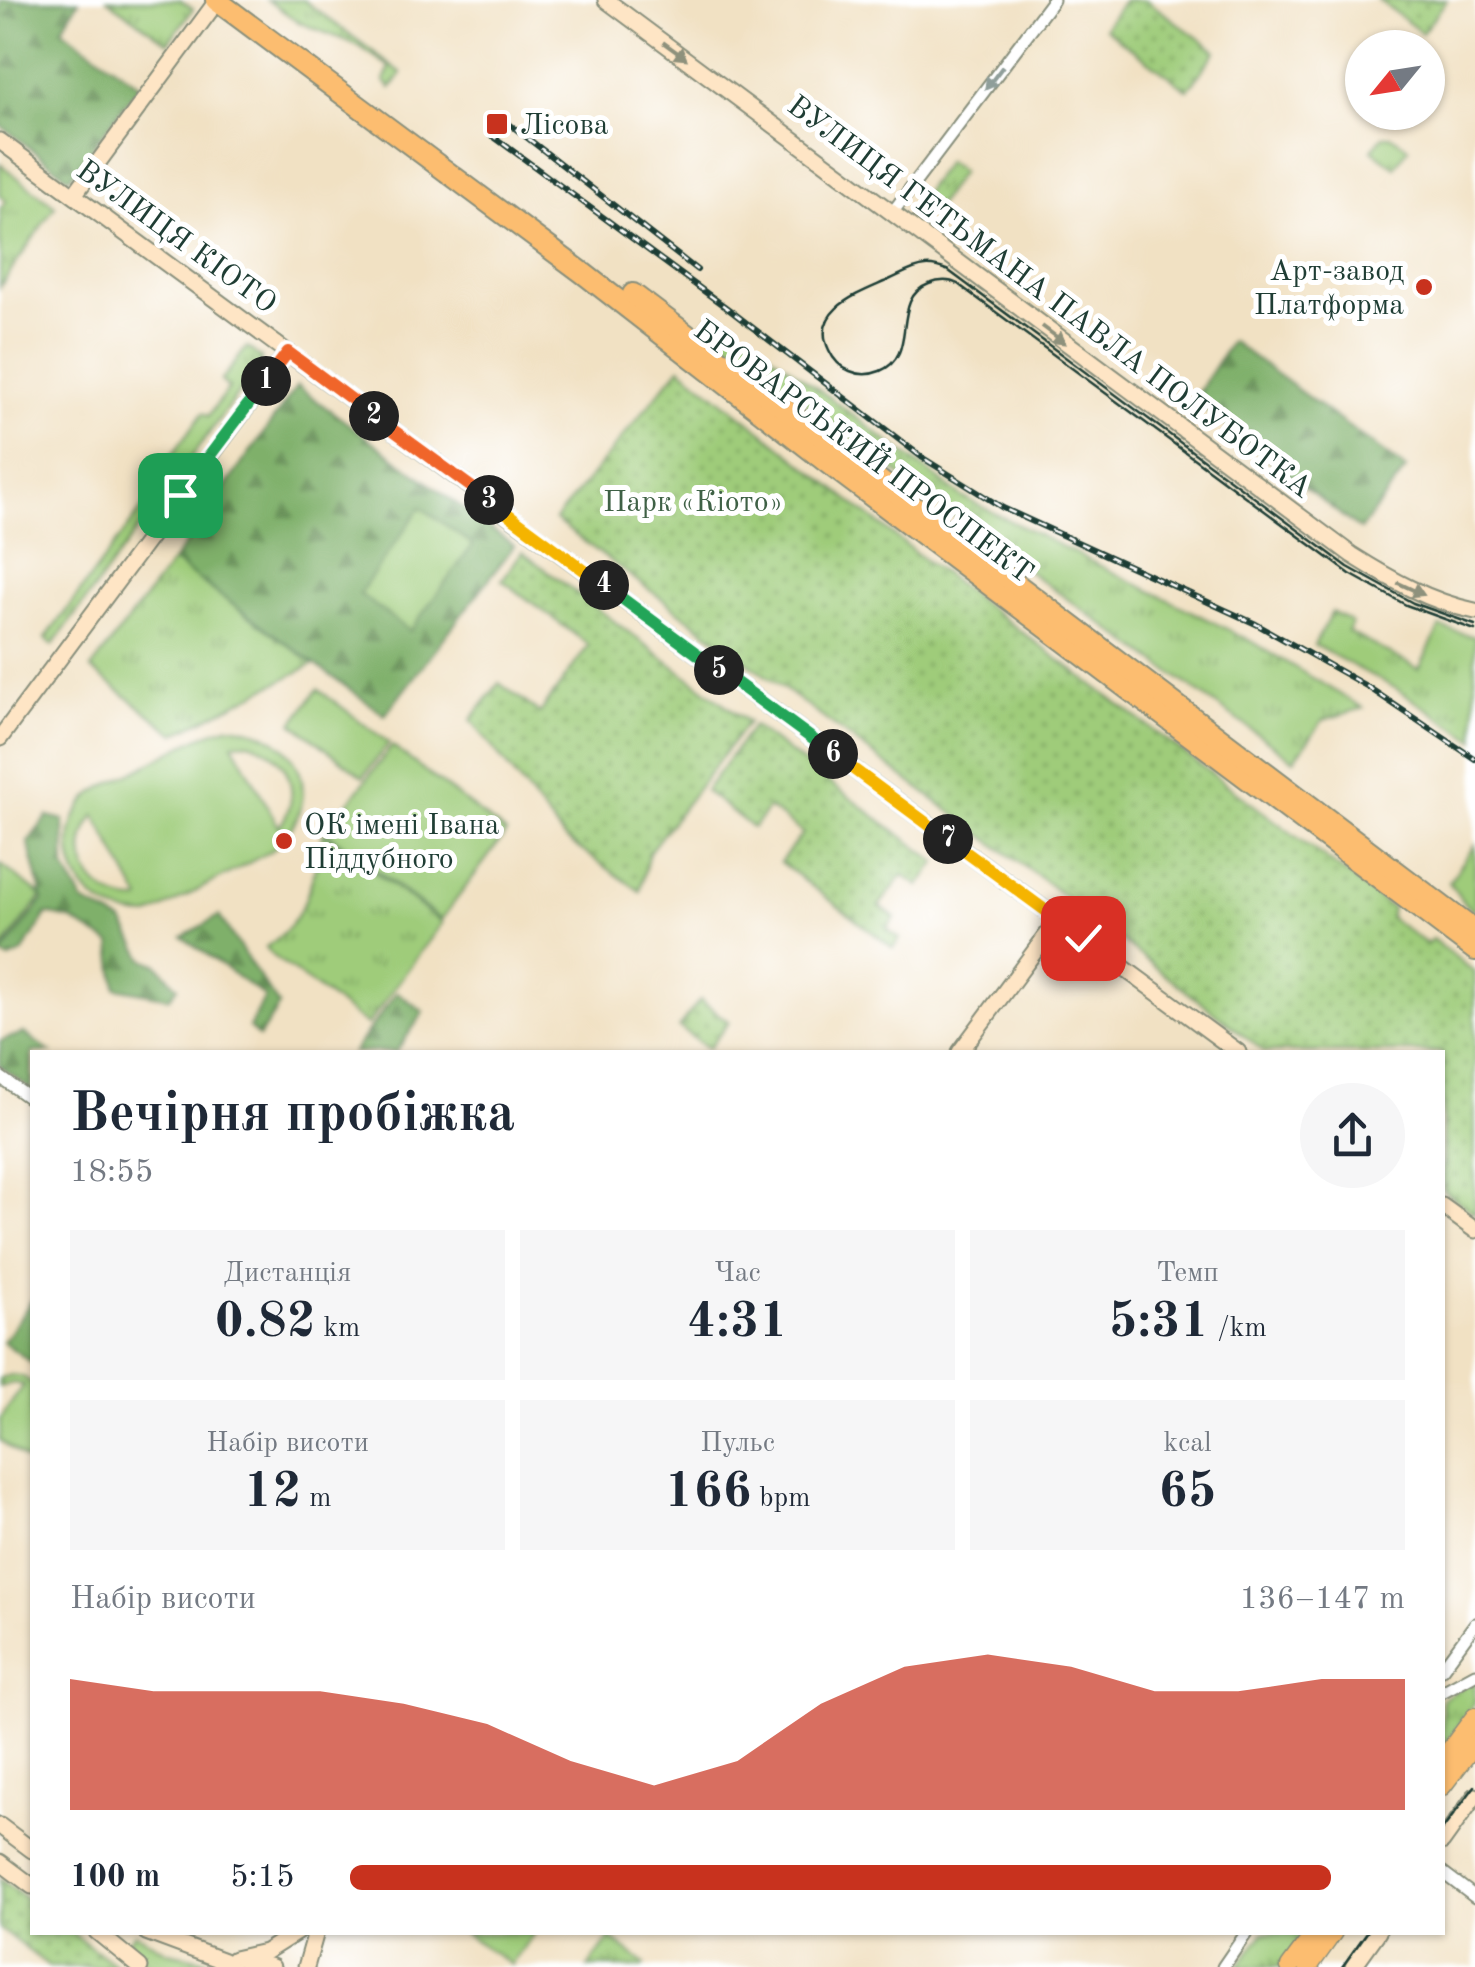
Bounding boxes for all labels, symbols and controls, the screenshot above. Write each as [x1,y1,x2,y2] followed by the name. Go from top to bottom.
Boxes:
[1345,30,1445,130] north arrow
[1345,30,1445,130] map controls
[662,41,688,60] one-way arrow
[984,65,1005,91] one-way arrow
[781,91,1316,504] street label: ВУЛИЦЯ ГЕТЬМАНА ПАВЛА ПОЛУБОТКА
[484,111,510,137] marker: Лісова
[520,111,609,141] place label: Лісова
[70,155,281,320] street label: ВУЛИЦЯ КІОТО
[1254,257,1404,321] place label: Арт-завод Платформа
[1413,276,1435,298] marker: Арт-завод Платформа
[688,311,1042,590] street label: БРОВАРСЬКИЙ ПРОСПЕКТ
[1041,324,1067,344] one-way arrow
[241,356,291,406] pin: 1
[258,367,274,395] text: 1
[349,391,399,441] pin: 2
[366,402,382,430] text: 2
[138,453,223,538] pin
[153,468,208,523] icon: arrive
[464,475,514,525] pin: 3
[481,486,497,514] text: 3
[603,488,783,518] park label: Парк «Кіото»
[579,560,629,610] pin: 4
[596,571,612,599] text: 4
[1397,580,1426,597] one-way arrow
[694,645,744,695] pin: 5
[711,656,727,684] text: 5
[808,729,858,779] pin: 6
[825,740,841,768] text: 6
[304,811,500,875] place label: ОК імені Івана Піддубного
[923,814,973,864] pin: 7
[940,825,956,853] text: 7
[273,830,295,852] marker: ОК імені Івана Піддубного
[1041,896,1126,981] pin
[1056,911,1111,966] icon: check
[1300,1083,1405,1188] button: share
[70,1088,515,1143] text: Вечірня пробіжка
[70,1157,153,1189] text: 18:55
[224,1260,351,1288] text: Дистанція
[714,1260,761,1288] text: Час
[1156,1260,1219,1288] text: Темп
[215,1298,316,1348] text: 0.82
[687,1298,788,1348] text: 4:31
[1108,1298,1209,1348] text: 5:31
[316,1315,360,1343] text: km
[1209,1315,1267,1343] text: /km
[206,1430,369,1458] text: Набір висоти
[700,1430,775,1458] text: Пульс
[1163,1430,1212,1458] text: kcal
[243,1468,301,1518] text: 12
[665,1468,752,1518] text: 166
[1159,1468,1217,1518] text: 65
[301,1485,332,1513] text: m
[752,1485,810,1513] text: bpm
[70,1584,256,1616] text: Набір висоти
[1239,1584,1405,1616] text: 136–147 m
[70,1862,160,1894] text: 100 m
[230,1862,295,1894] text: 5:15

